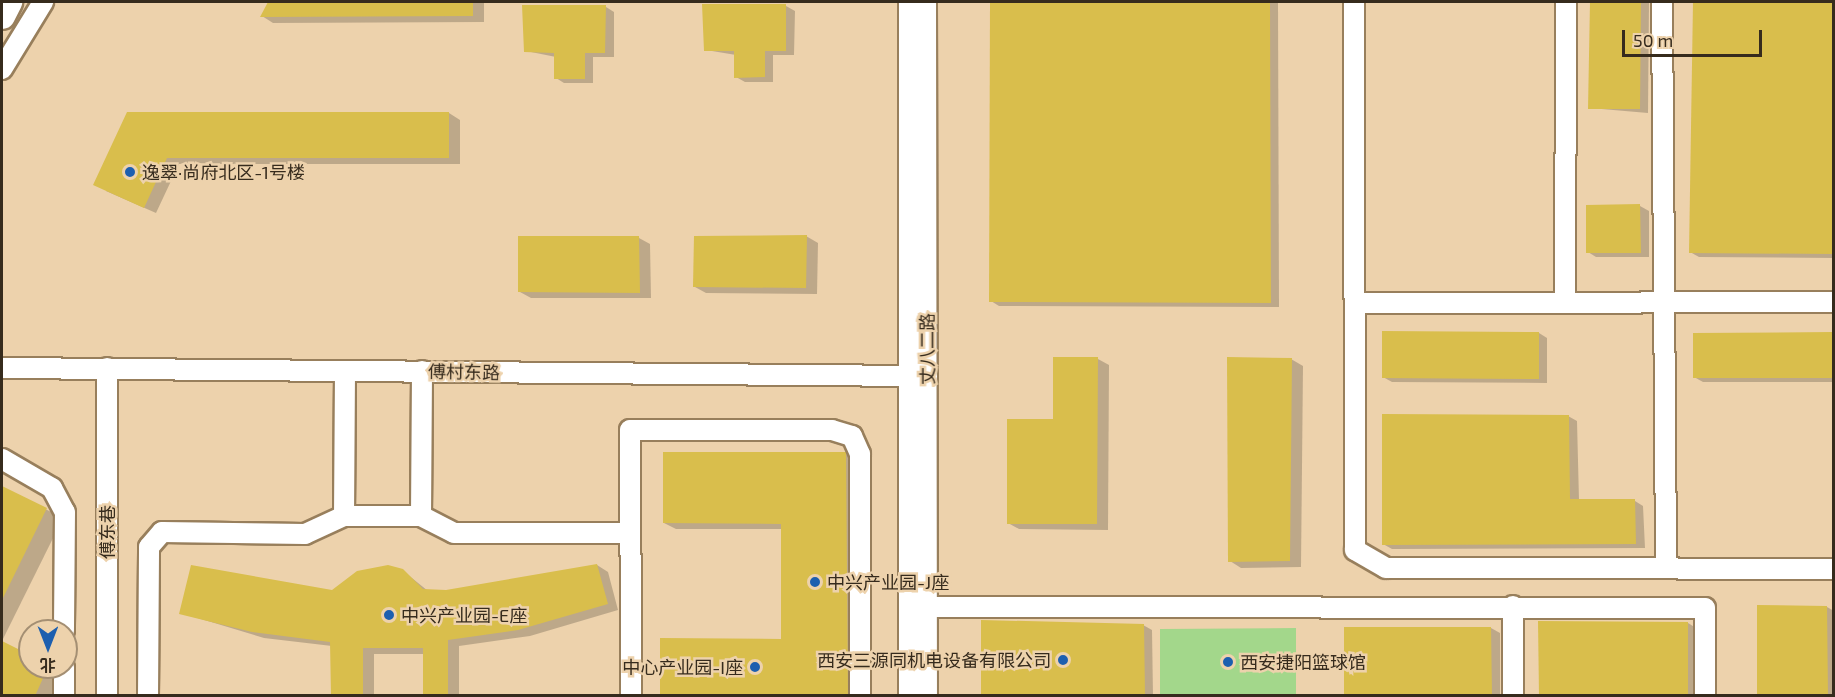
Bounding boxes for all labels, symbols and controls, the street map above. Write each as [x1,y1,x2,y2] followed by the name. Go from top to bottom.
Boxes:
[1625,18,1764,56] scale bar
[1633,29,1673,51] text: 50 m
[142,161,305,183] place label: 逸翠·尚府北区-1号楼
[123,165,137,179] marker: 逸翠·尚府北区-1号楼
[916,313,938,385] street label: 丈八二路
[428,361,500,383] street label: 傅村东路
[96,505,118,559] street label: 傅东巷
[827,571,948,593] place label: 中兴产业园-J座
[808,575,822,589] marker: 中兴产业园-J座
[401,604,527,626] place label: 中兴产业园-E座
[382,608,396,622] marker: 中兴产业园-E座
[18,619,78,679] north arrow
[817,649,1051,671] place label: 西安三源同机电设备有限公司
[1240,651,1366,673] place label: 西安捷阳篮球馆
[1056,653,1070,667] marker: 西安三源同机电设备有限公司
[1221,655,1235,669] marker: 西安捷阳篮球馆
[40,656,56,675] text: 北
[622,656,743,678] place label: 中心产业园-I座
[748,660,762,674] marker: 中心产业园-I座

